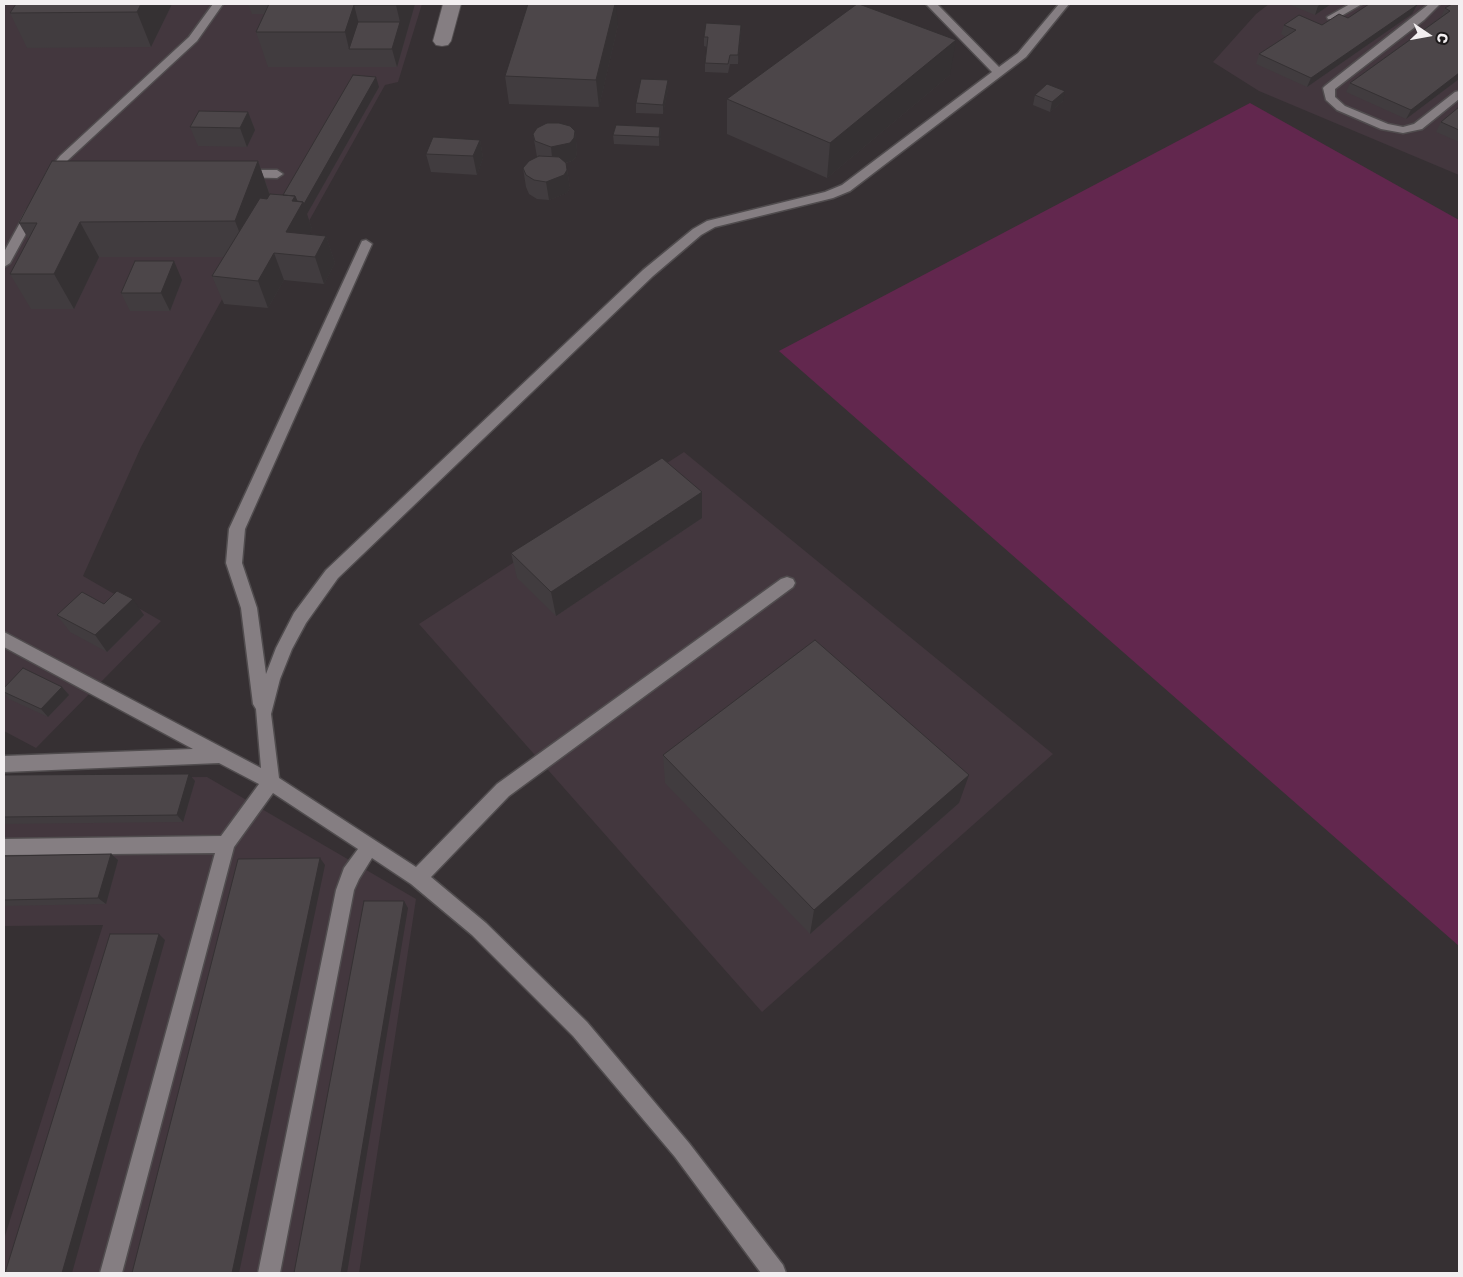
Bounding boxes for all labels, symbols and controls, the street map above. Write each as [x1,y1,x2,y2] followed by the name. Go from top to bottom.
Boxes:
[1403,10,1453,60] north arrow
[1434,32,1453,45] text: С

